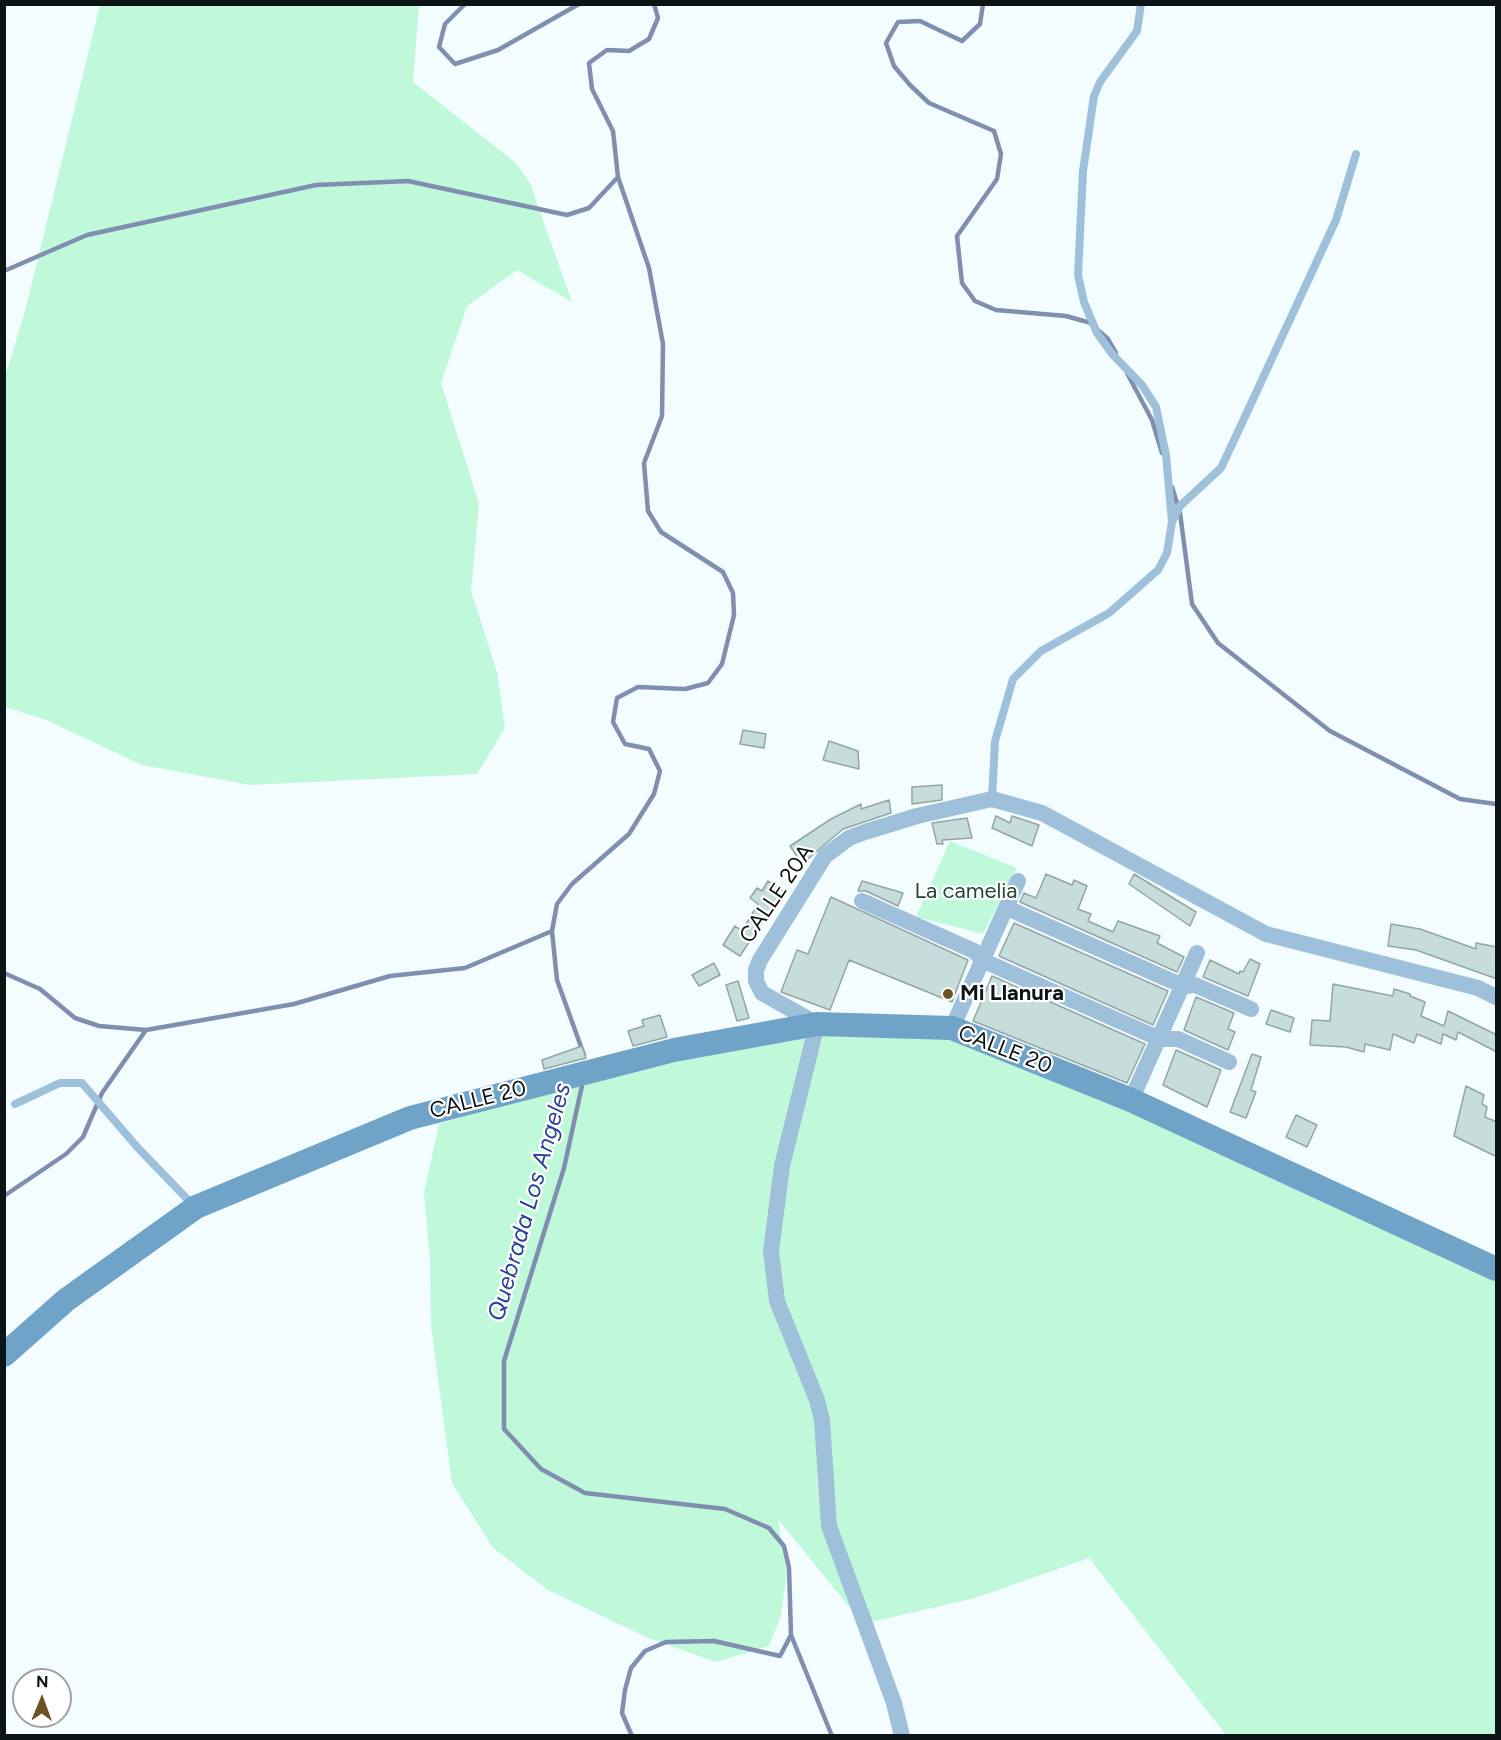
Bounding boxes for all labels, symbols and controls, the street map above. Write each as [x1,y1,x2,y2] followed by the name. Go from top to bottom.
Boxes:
[734,840,820,948] street label: CALLE 20A
[914,879,1018,905] park label: La camelia
[960,981,1064,1007] place label: Mi Llanura
[941,987,955,1001] marker: Mi Llanura
[954,1020,1056,1080] street label: CALLE 20
[427,1075,529,1125] street label: CALLE 20
[482,1080,578,1324] water label: Quebrada Los Angeles
[12,1668,72,1728] north arrow
[36,1672,49,1691] text: N

